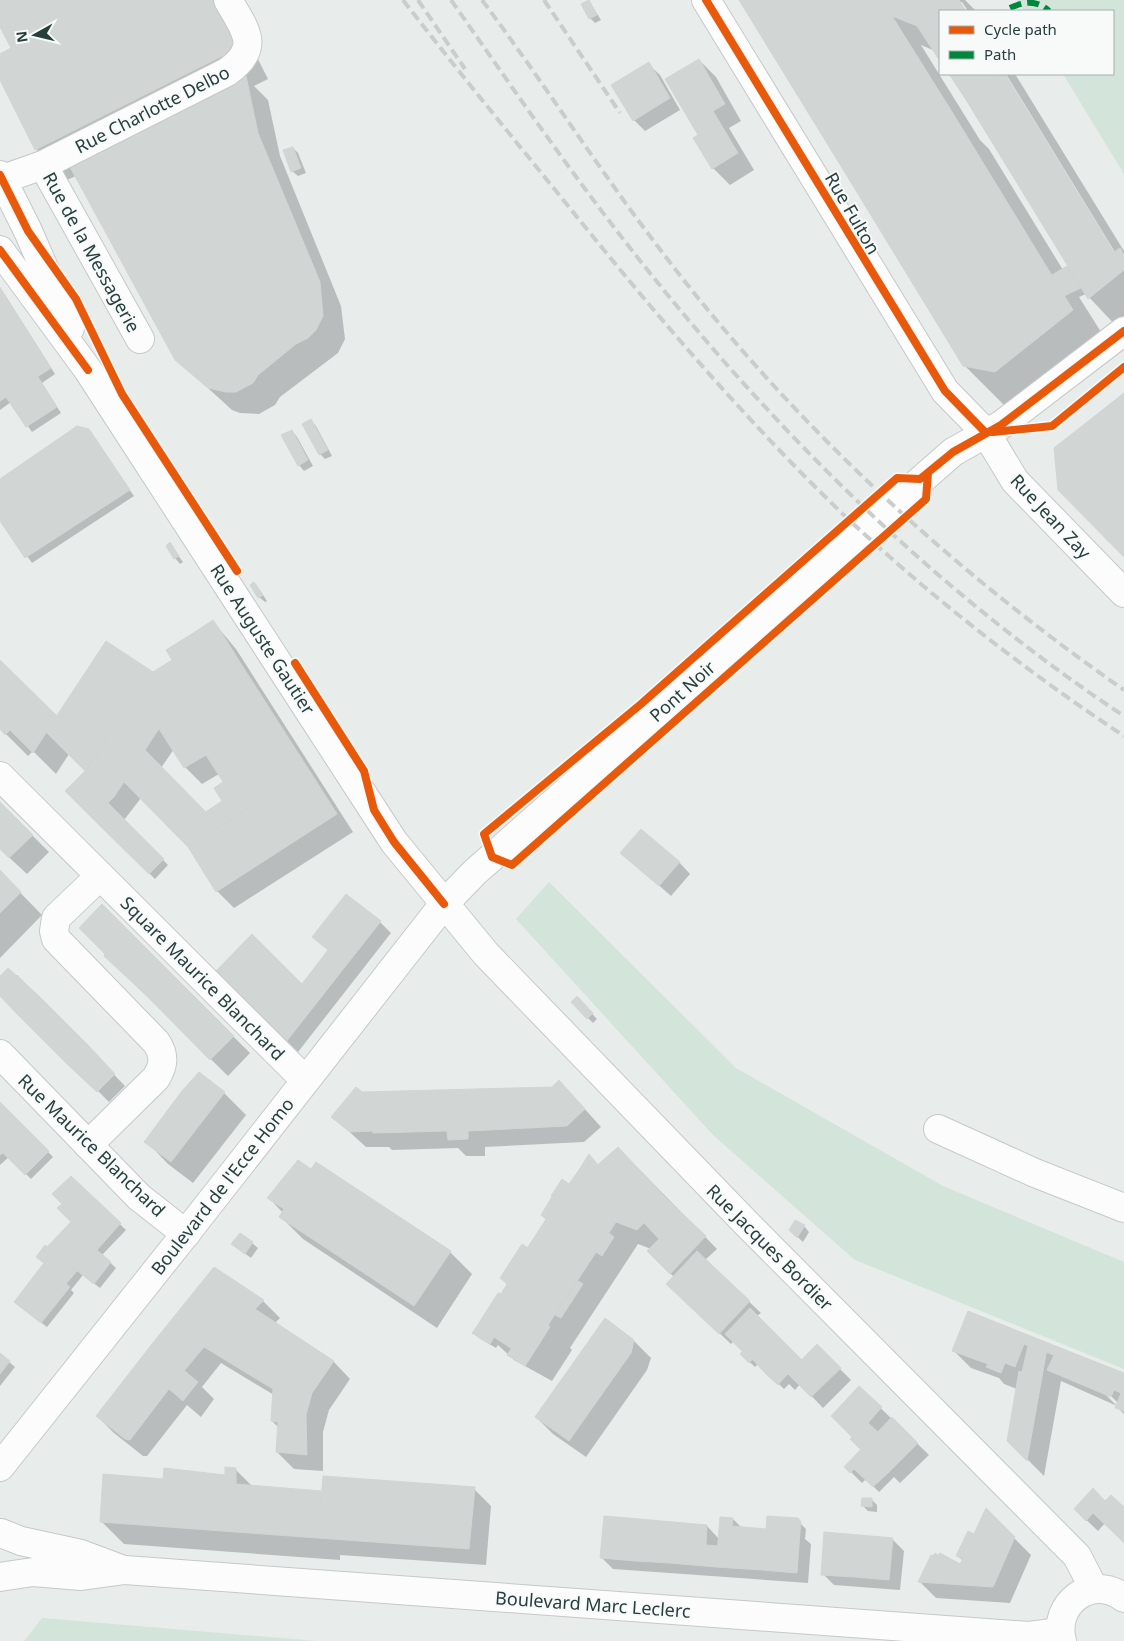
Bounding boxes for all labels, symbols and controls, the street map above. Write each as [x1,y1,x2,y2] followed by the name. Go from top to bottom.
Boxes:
[10,10,60,60] north arrow
[939,10,1114,75] legend
[984,19,1057,39] text: Cycle path
[11,30,32,44] text: N
[984,44,1016,64] text: Path
[71,60,233,158] street label: Rue Charlotte Delbo
[38,168,146,336] street label: Rue de la Messagerie
[820,168,886,258] street label: Rue Fulton
[1005,468,1097,564] street label: Rue Jean Zay
[205,559,321,719] street label: Rue Auguste Gautier
[644,655,720,727] street label: Pont Noir
[116,891,290,1065] street label: Square Maurice Blanchard
[13,1068,171,1222] street label: Rue Maurice Blanchard
[145,1092,299,1280] street label: Boulevard de l'Ecce Homo
[702,1179,839,1316] street label: Rue Jacques Bordier
[495,1585,692,1623] street label: Boulevard Marc Leclerc

